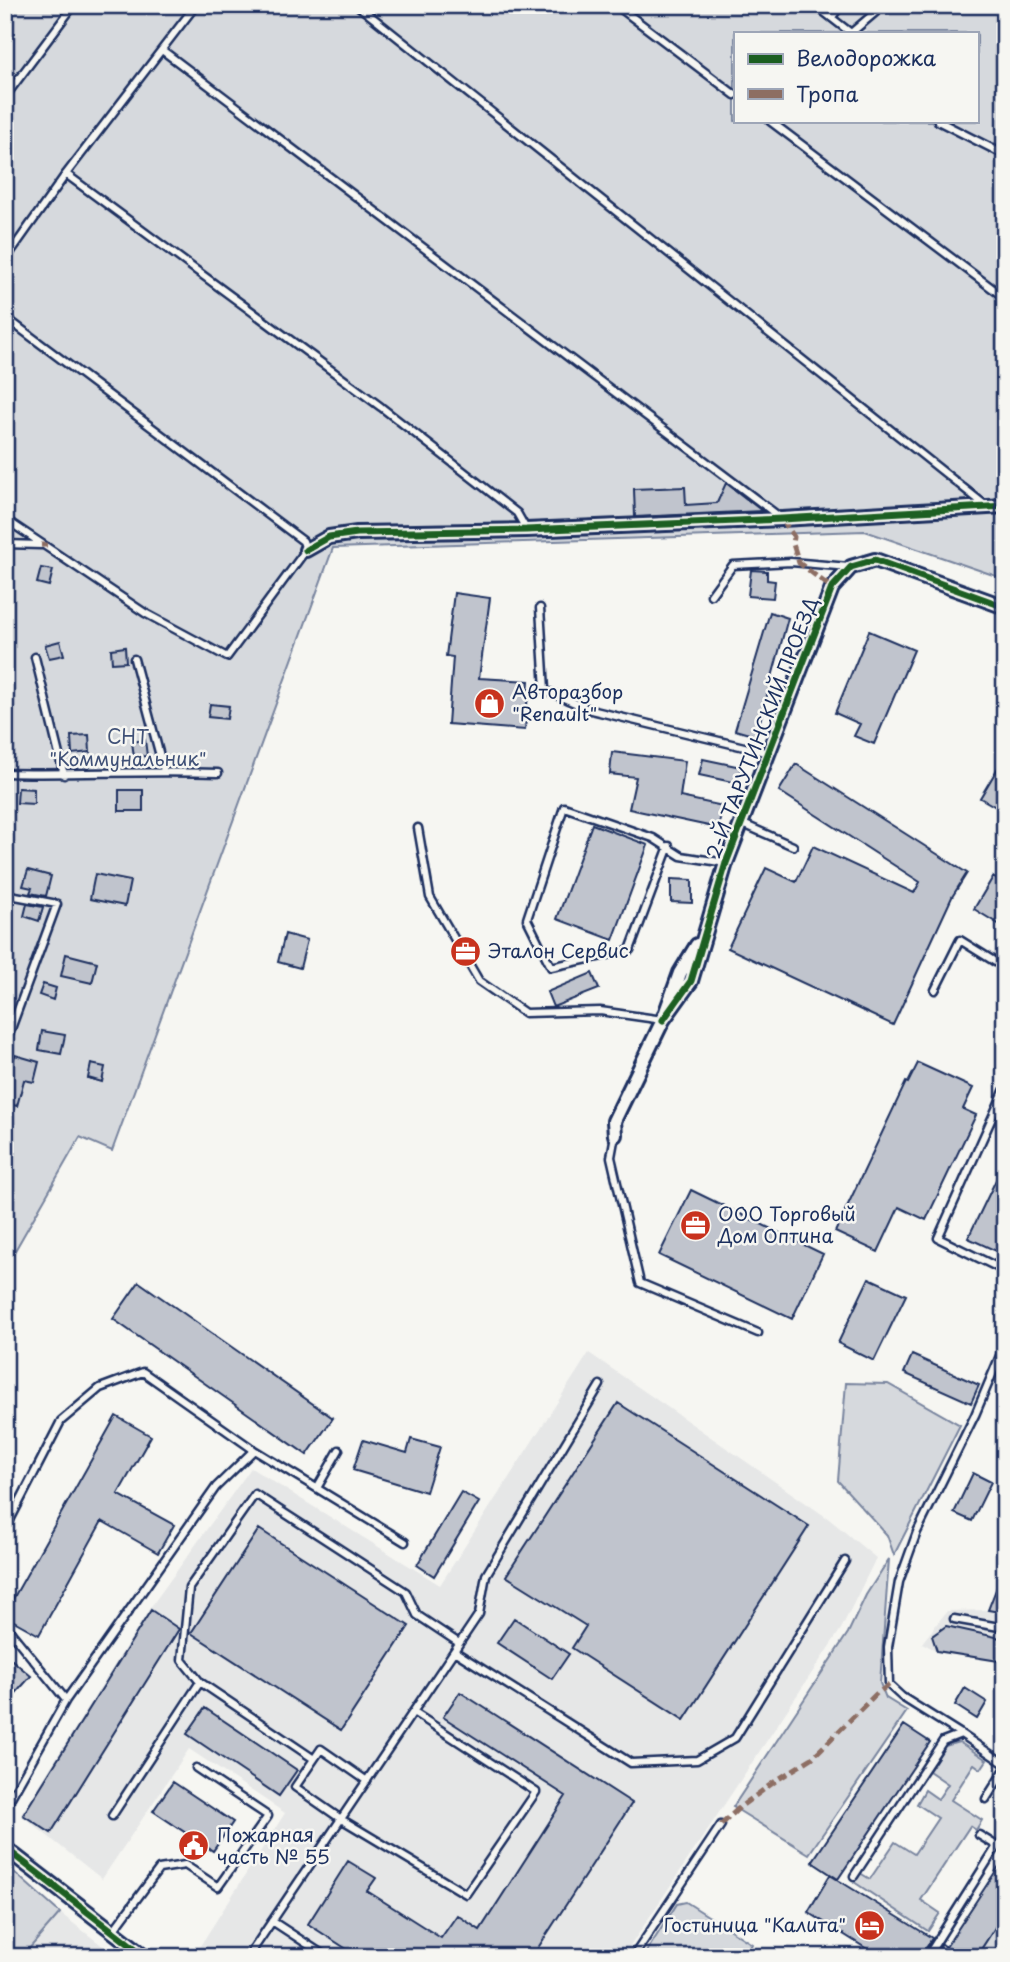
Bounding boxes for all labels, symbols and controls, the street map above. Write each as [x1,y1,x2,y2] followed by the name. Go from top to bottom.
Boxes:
[734,32,978,122] legend
[796,41,937,73] text: Велодорожка
[796,77,858,109] text: Тропа
[698,592,824,863] street label: 2-Й ТАРУТИНСКИЙ ПРОЕЗД
[512,677,623,727] place label: Авторазбор "Renault"
[472,686,506,720] shop icon: Авторазбор "Renault"
[49,722,207,772] park label: СНТ "Коммунальник"
[448,934,482,968] office icon: Эталон Сервис
[488,936,629,964] place label: Эталон Сервис
[717,1199,856,1249] place label: ООО Торговый Дом Оптина
[678,1208,712,1242] office icon: ООО Торговый Дом Оптина
[217,1820,330,1870] place label: Пожарная часть № 55
[177,1829,211,1863] public building icon: Пожарная часть № 55
[852,1908,886,1942] hotel icon: Гостиница "Калита"
[663,1910,846,1938] place label: Гостиница "Калита"

